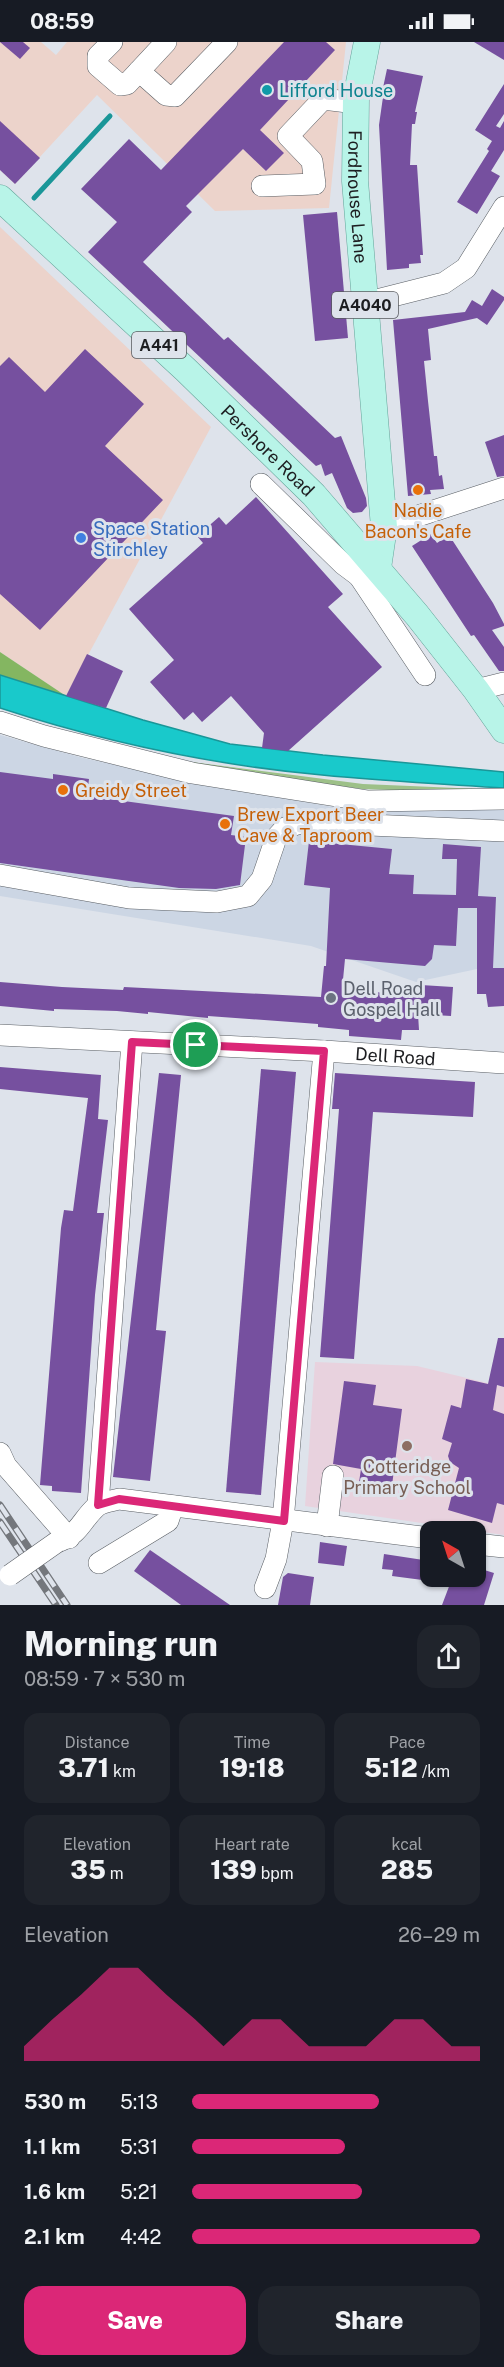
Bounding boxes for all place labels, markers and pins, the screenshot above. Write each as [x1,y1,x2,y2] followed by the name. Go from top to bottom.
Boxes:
[279,80,393,101] place label: Lifford House
[260,83,274,97] marker: Lifford House
[411,483,425,497] marker: Nadie Bacon's Cafe
[364,500,472,542] place label: Nadie Bacon's Cafe
[93,518,210,560] place label: Space Station Stirchley
[74,531,88,545] marker: Space Station Stirchley
[75,780,187,801] place label: Greidy Street
[56,783,70,797] marker: Greidy Street
[237,804,384,846] place label: Brew Export Beer Cave & Taproom
[218,817,232,831] marker: Brew Export Beer Cave & Taproom
[343,978,441,1020] place label: Dell Road Gospel Hall
[324,991,338,1005] marker: Dell Road Gospel Hall
[170,1019,221,1070] pin
[400,1439,414,1453] marker: Cotteridge Primary School
[343,1456,471,1498] place label: Cotteridge Primary School

